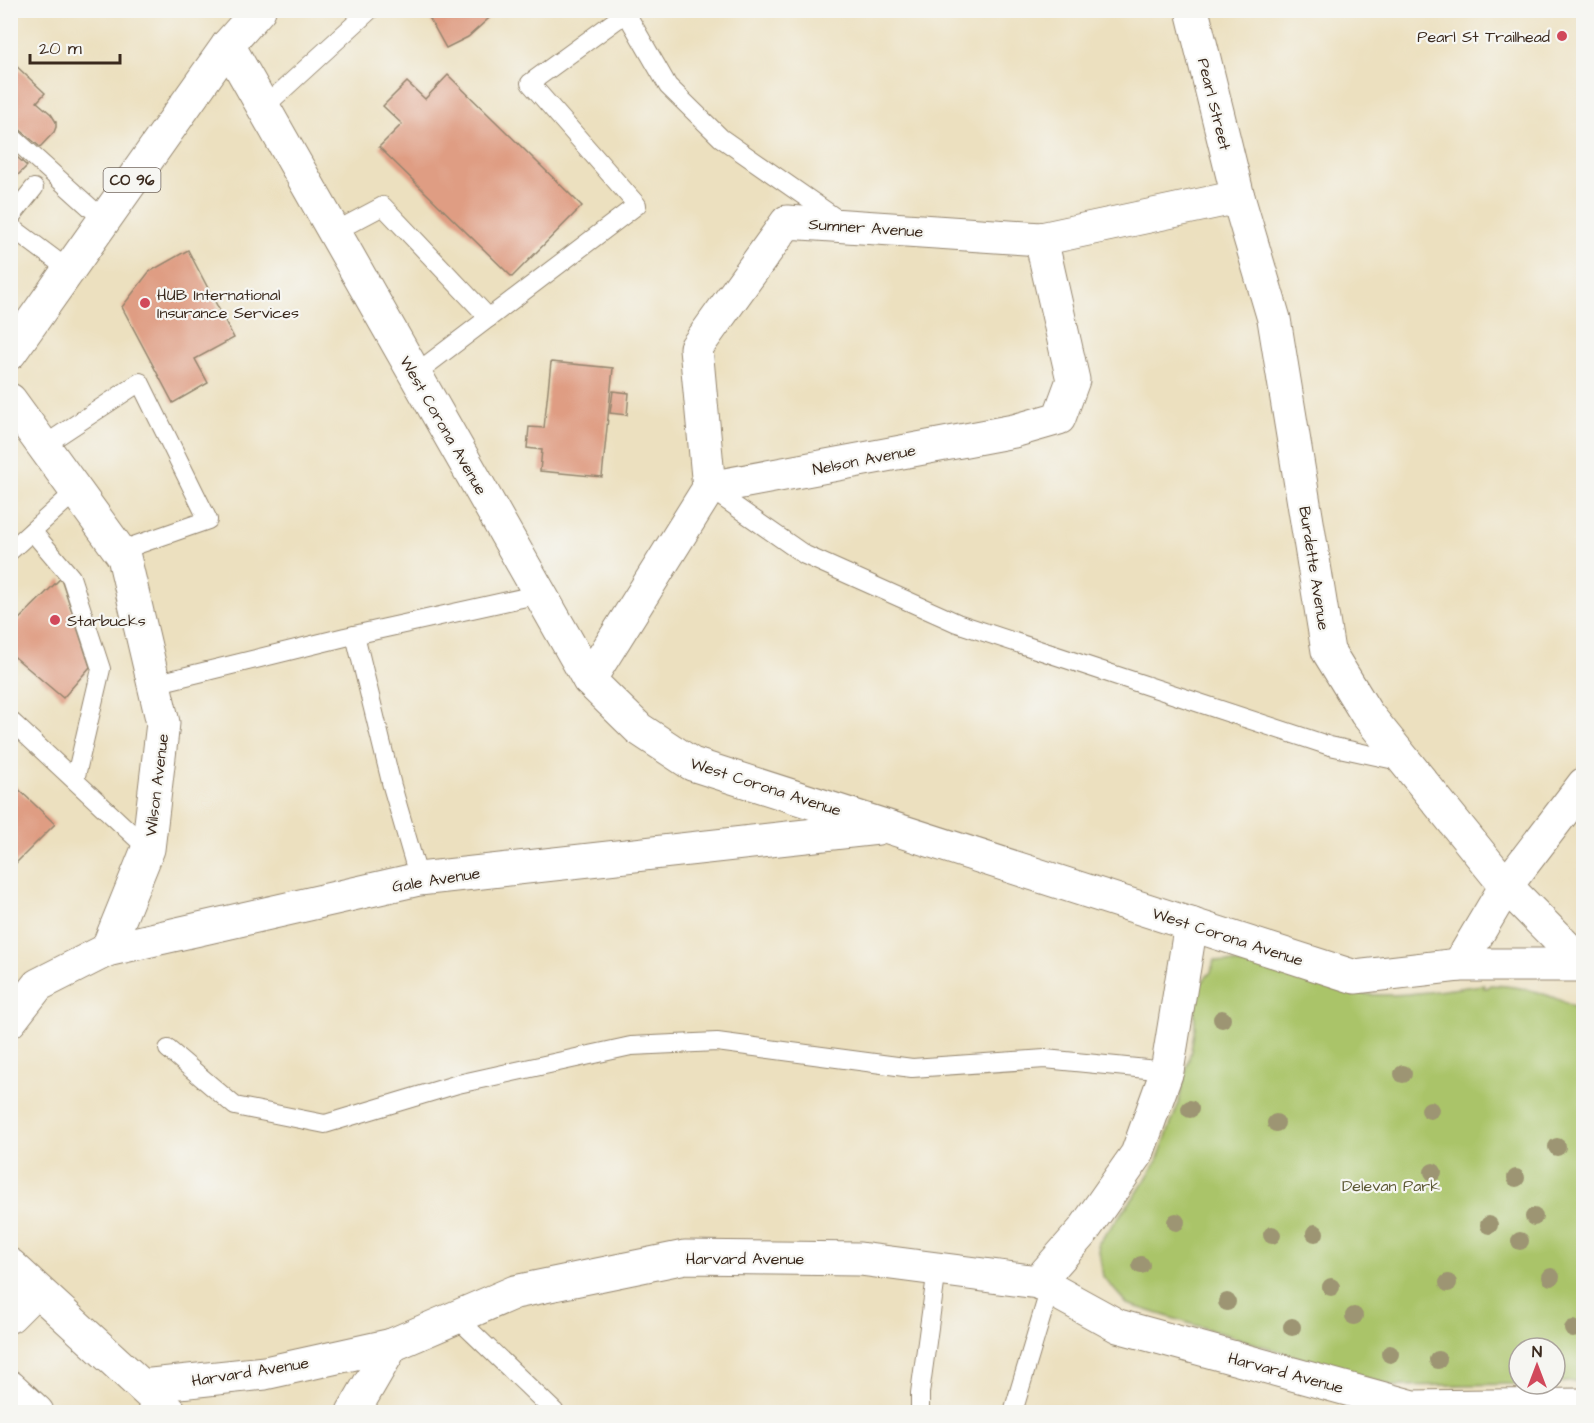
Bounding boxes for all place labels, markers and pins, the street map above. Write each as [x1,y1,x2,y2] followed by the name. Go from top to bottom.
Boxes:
[1417,26,1550,48] place label: Pearl St Trailhead
[1555,29,1569,43] marker: Pearl St Trailhead
[157,284,299,324] place label: HUB International Insurance Services
[138,296,152,310] marker: HUB International Insurance Services
[67,610,146,632] place label: Starbucks
[48,613,62,627] marker: Starbucks

